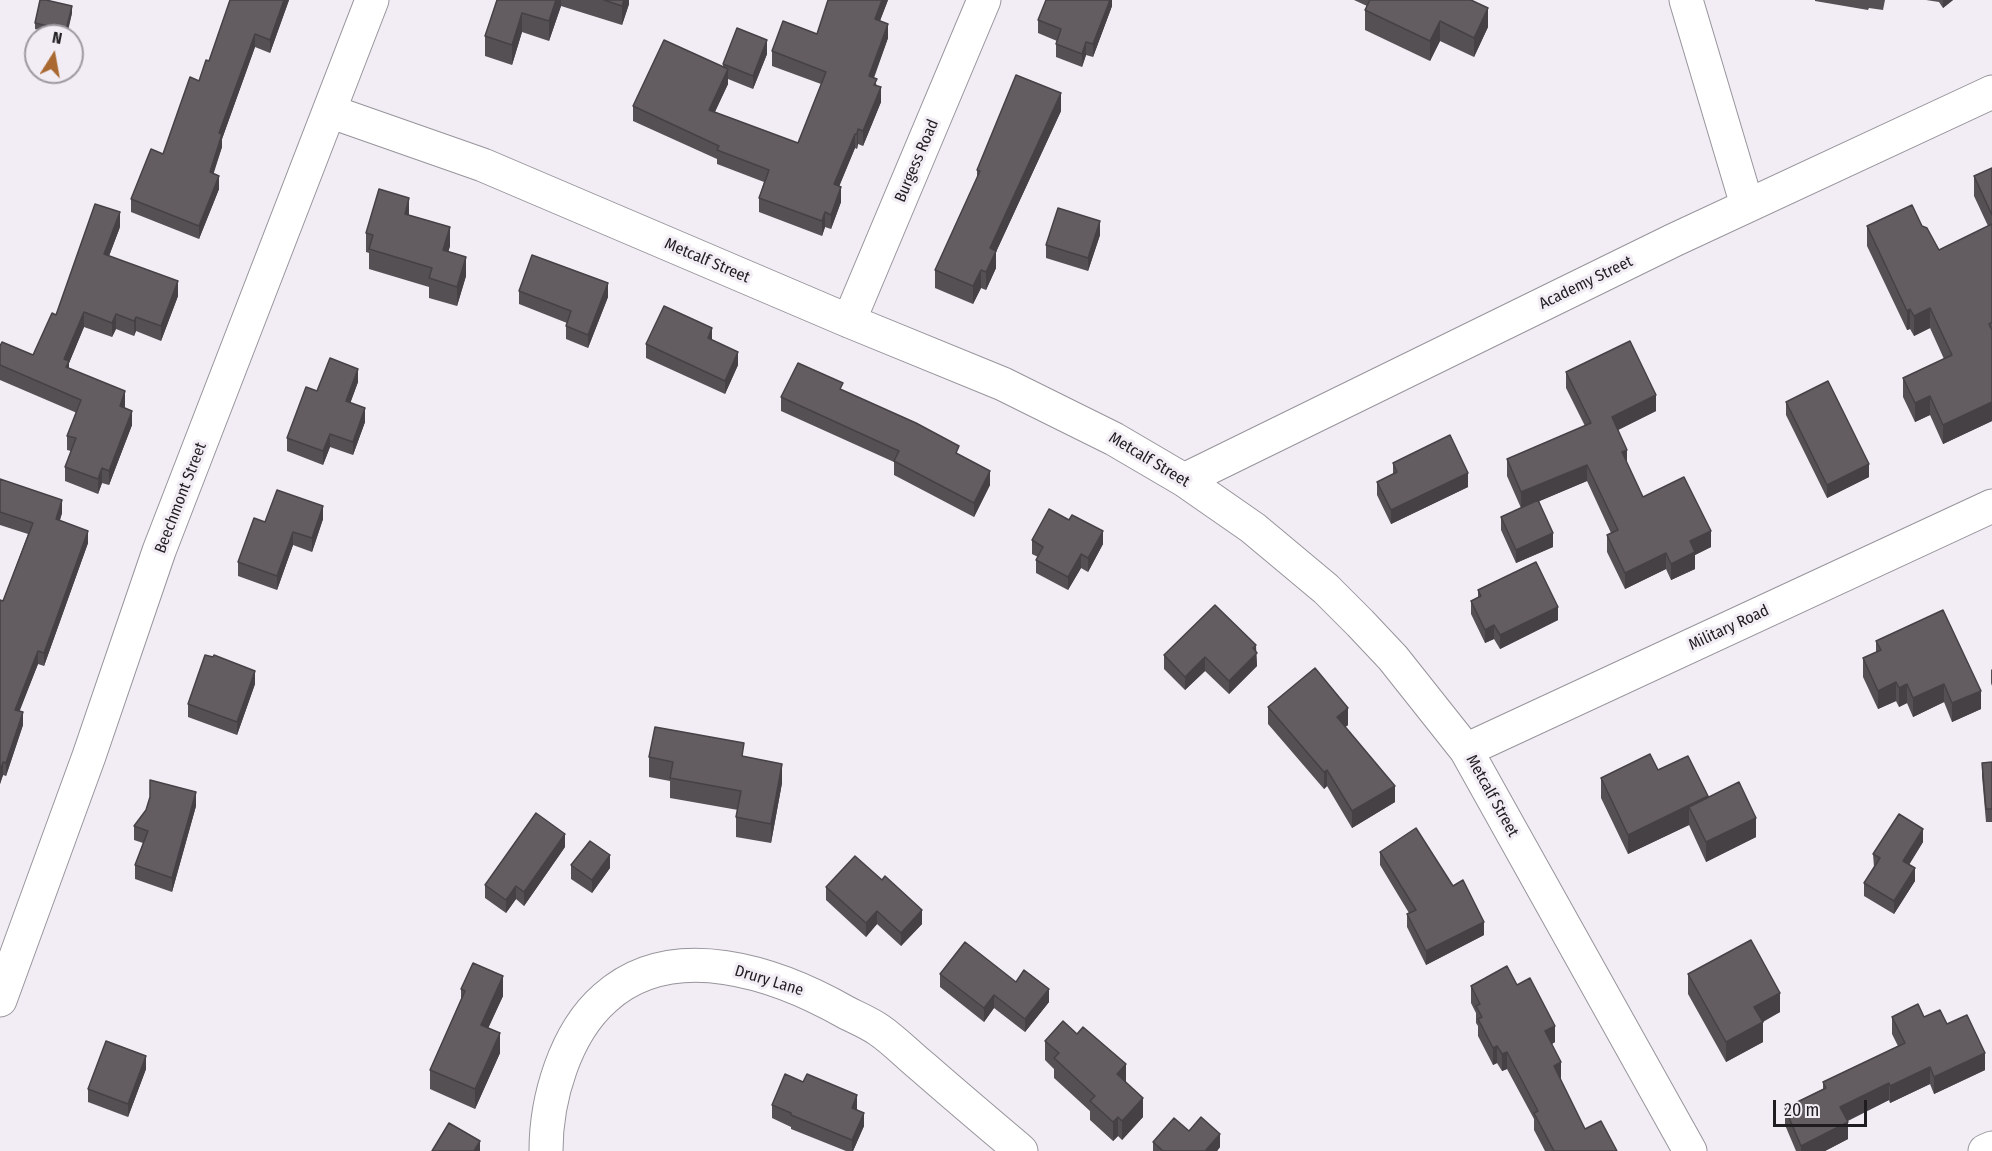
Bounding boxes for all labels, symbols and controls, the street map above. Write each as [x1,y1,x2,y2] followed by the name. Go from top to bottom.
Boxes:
[24,24,84,84] north arrow
[51,28,64,48] text: N
[891,117,943,205] street label: Burgess Road
[661,234,753,288] street label: Metcalf Street
[1536,252,1636,314] street label: Academy Street
[1105,428,1193,492] street label: Metcalf Street
[151,440,211,556] street label: Beechmont Street
[1686,601,1772,655] street label: Military Road
[1462,752,1522,840] street label: Metcalf Street
[732,961,806,1001] street label: Drury Lane
[1776,1088,1870,1126] scale bar
[1784,1099,1819,1121] text: 20 m

